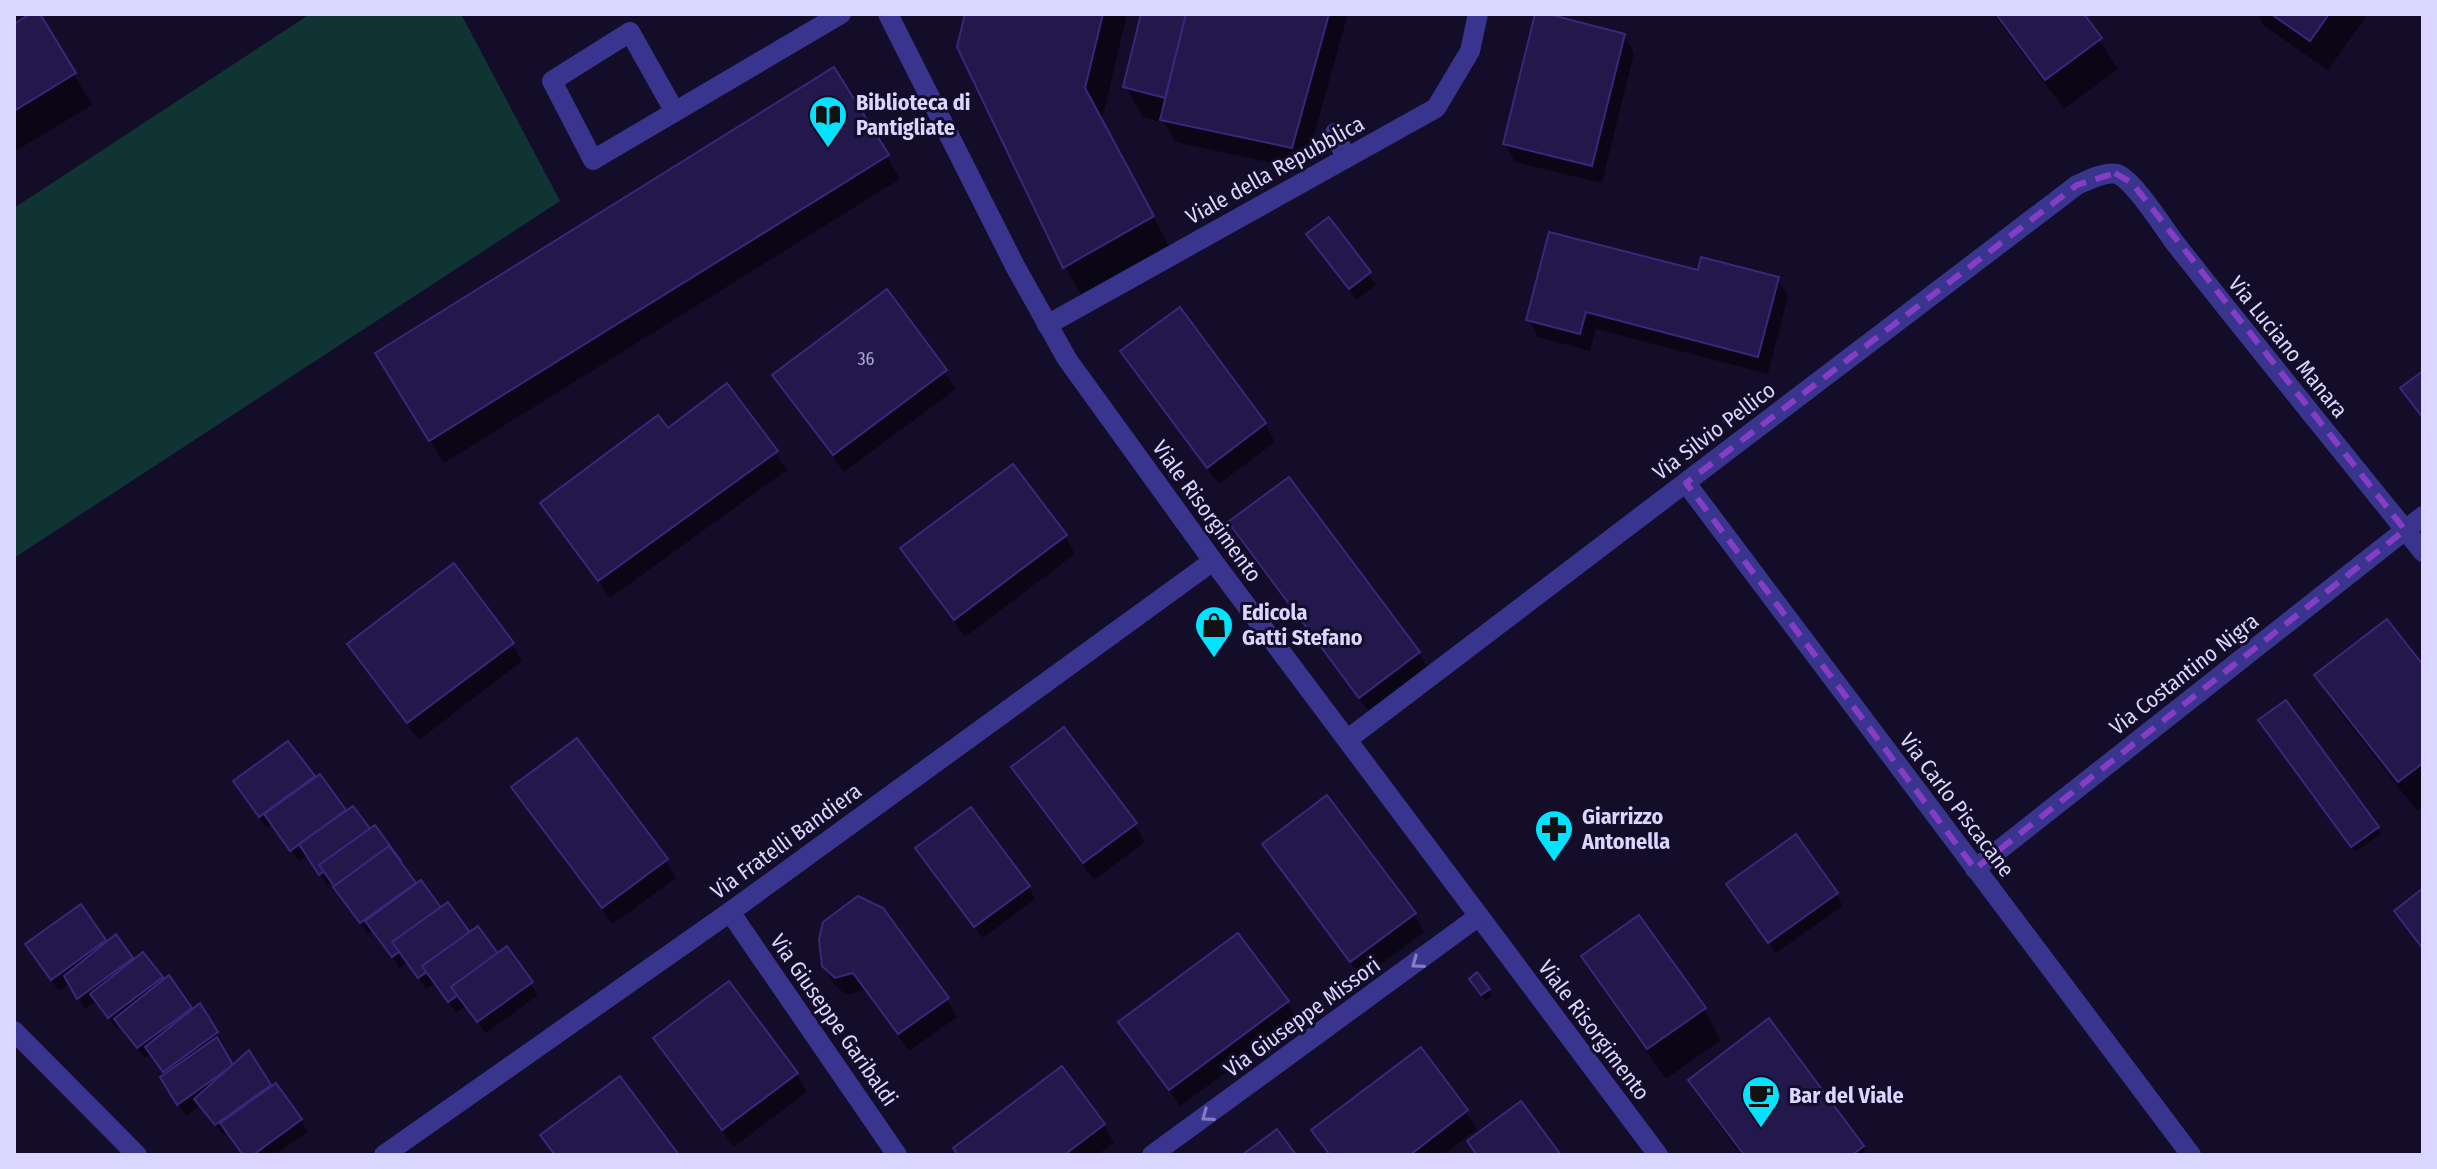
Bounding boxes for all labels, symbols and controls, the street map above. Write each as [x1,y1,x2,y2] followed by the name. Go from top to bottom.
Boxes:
[856,89,970,141] place label: Biblioteca di Pantigliate
[807,94,849,149] library icon: Biblioteca di Pantigliate
[1181,110,1369,230] street label: Viale della Repubblica
[2223,271,2353,423] street label: Via Luciano Manara
[857,348,875,370] house number: 36
[1647,376,1781,486] street label: Via Silvio Pellico
[1147,435,1267,587] street label: Viale Risorgimento
[1242,599,1363,651] place label: Edicola Gatti Stefano
[1193,604,1235,659] shop icon: Edicola Gatti Stefano
[2104,607,2264,741] street label: Via Costantino Nigra
[1894,728,2020,882] street label: Via Carlo Piscacane
[705,777,867,905] street label: Via Fratelli Bandiera
[1581,803,1670,855] place label: Giarrizzo Antonella
[1533,808,1575,863] pharmacy icon: Giarrizzo Antonella
[765,929,903,1111] street label: Via Giuseppe Garibaldi
[1219,951,1385,1083] street label: Via Giuseppe Missori
[1412,954,1426,968] one-way arrow
[1532,955,1656,1105] street label: Viale Risorgimento
[1740,1074,1782,1129] cafe icon: Bar del Viale
[1789,1082,1904,1109] place label: Bar del Viale
[1201,1106,1215,1120] one-way arrow

